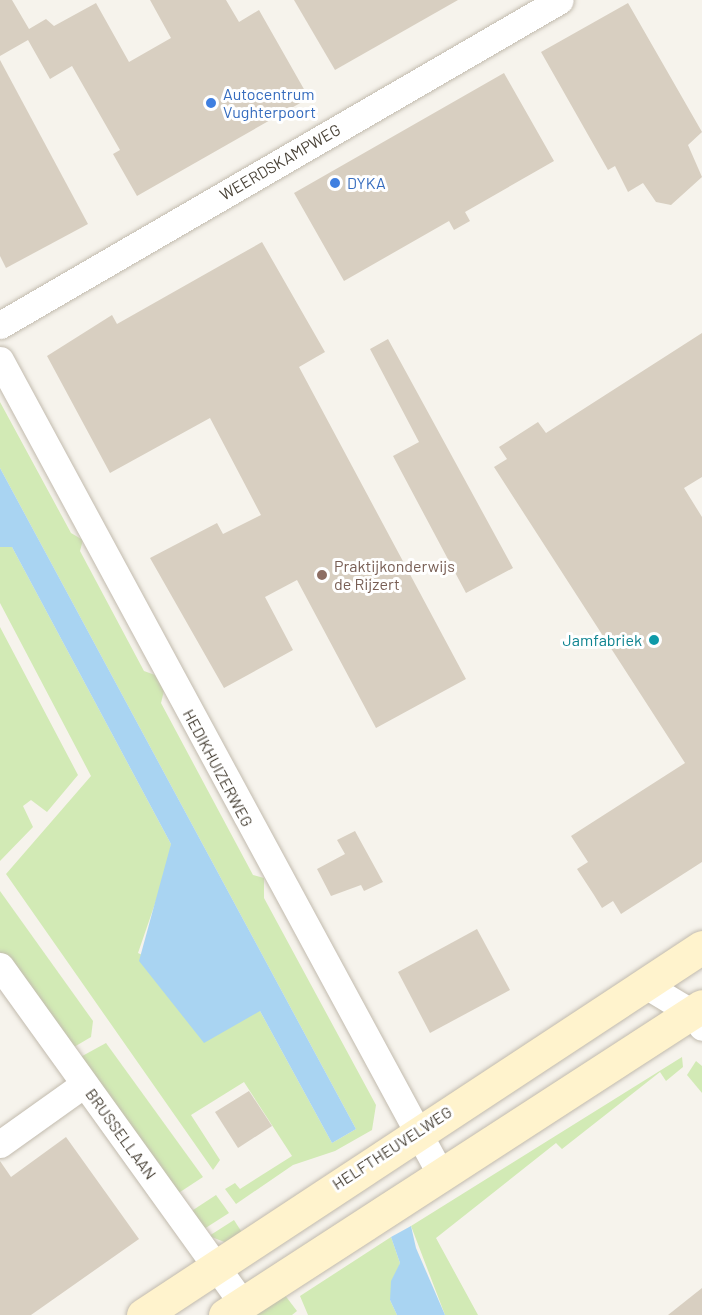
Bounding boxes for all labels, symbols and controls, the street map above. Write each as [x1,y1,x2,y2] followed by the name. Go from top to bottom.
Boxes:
[223,84,316,122] place label: Autocentrum Vughterpoort
[204,96,218,110] marker: Autocentrum Vughterpoort
[216,120,344,204] street label: WEERDSKAMPWEG
[347,173,386,193] place label: DYKA
[328,176,342,190] marker: DYKA
[334,556,455,594] place label: Praktijkonderwijs de Rijzert
[315,568,329,582] marker: Praktijkonderwijs de Rijzert
[563,630,642,650] place label: Jamfabriek
[647,633,661,647] marker: Jamfabriek
[179,706,257,830] street label: HEDIKHUIZERWEG
[82,1085,160,1183] street label: BRUSSELLAAN
[329,1102,455,1194] street label: HELFTHEUVELWEG

